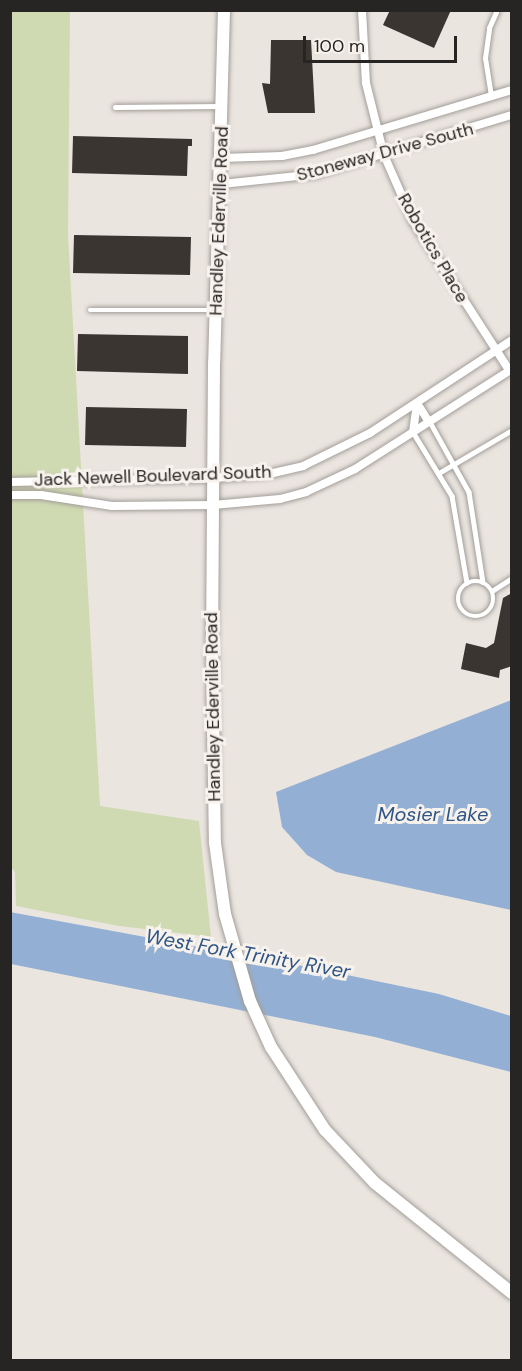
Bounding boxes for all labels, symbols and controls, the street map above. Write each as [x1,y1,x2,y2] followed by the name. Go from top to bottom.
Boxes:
[306,24,460,62] scale bar
[314,34,365,58] text: 100 m
[294,118,476,186] street label: Stoneway Drive South
[205,126,233,316] street label: Handley Ederville Road
[393,189,473,307] street label: Robotics Place
[34,461,272,491] street label: Jack Newell Boulevard South
[201,612,225,802] street label: Handley Ederville Road
[378,802,488,826] water label: Mosier Lake
[144,924,352,984] water label: West Fork Trinity River

